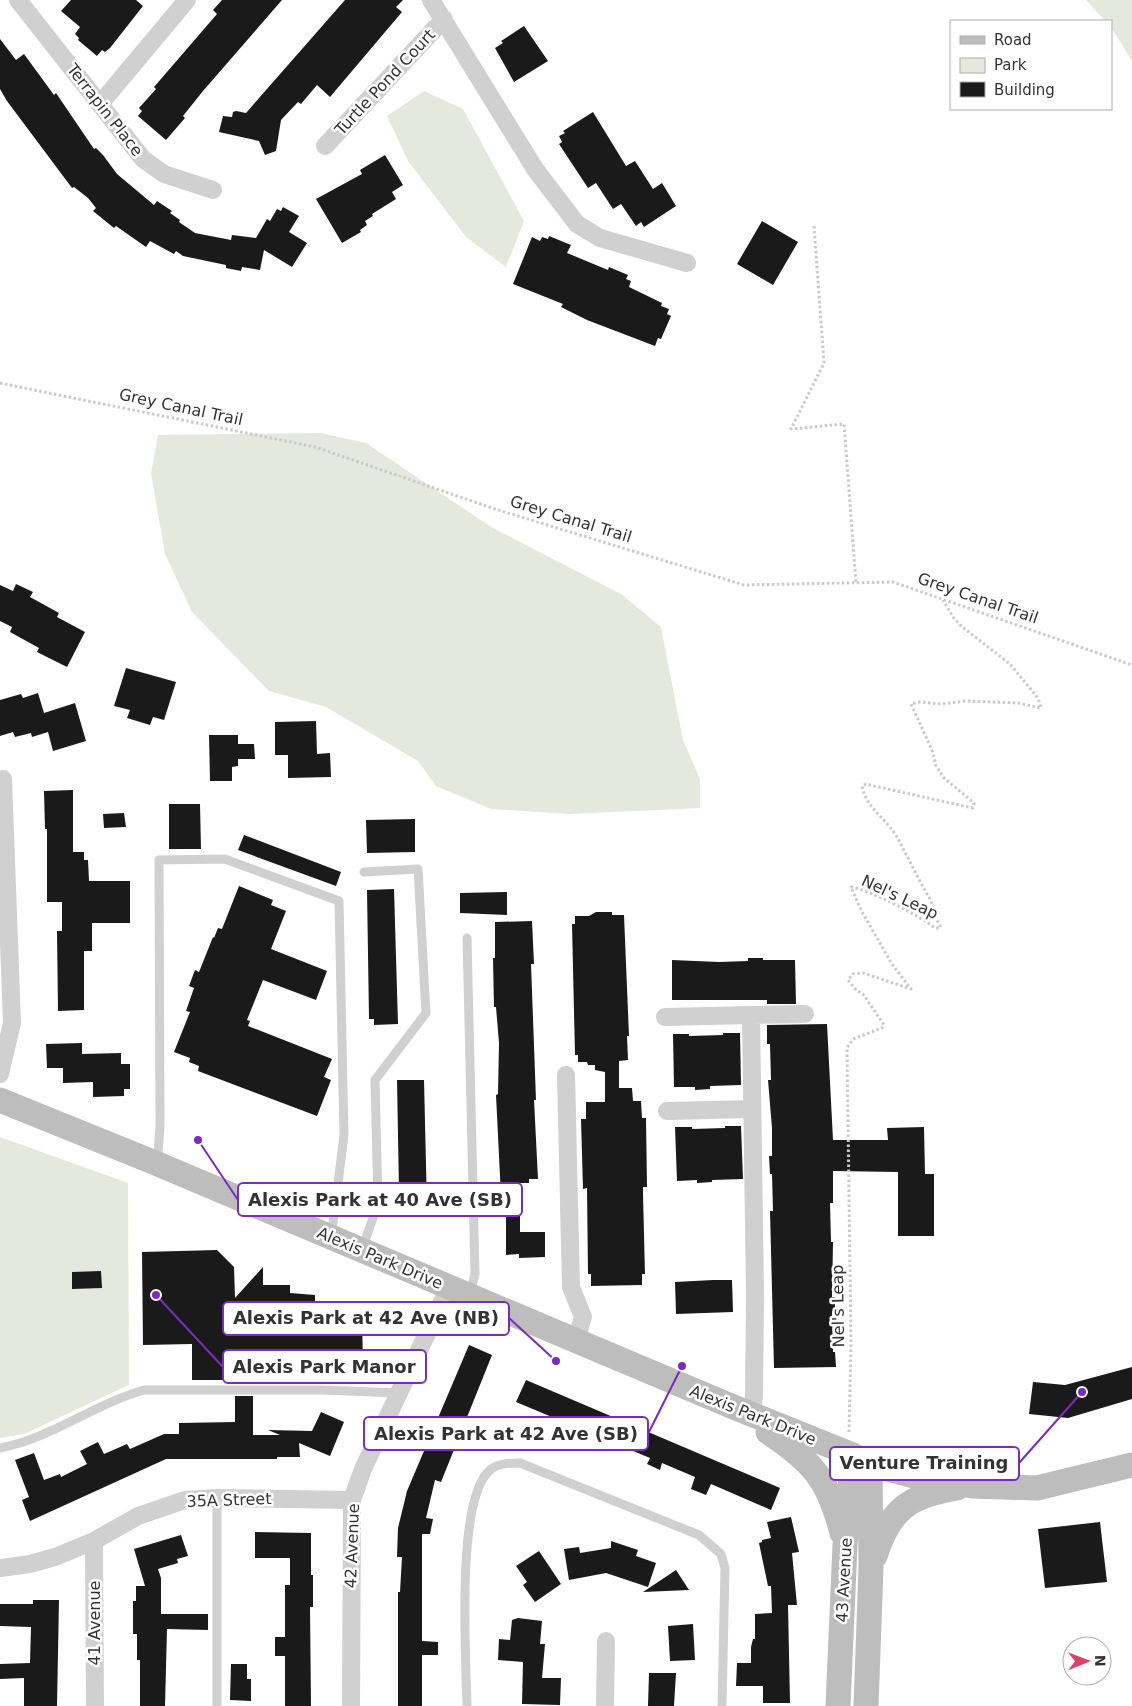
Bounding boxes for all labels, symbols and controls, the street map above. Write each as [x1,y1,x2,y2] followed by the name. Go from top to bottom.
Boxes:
[950,20,1112,110] legend
[330,25,439,140] street label: Turtle Pond Court
[994,31,1032,49] text: Road
[994,56,1027,74] text: Park
[62,59,147,160] street label: Terrapin Place
[994,81,1055,99] text: Building
[117,385,245,429] street label: Grey Canal Trail
[508,491,634,547] street label: Grey Canal Trail
[915,568,1041,628] street label: Grey Canal Trail
[859,871,941,923] street label: Nel's Leap
[238,1183,522,1216] callout: Alexis Park at 40 Ave (SB)
[248,1189,512,1210] text: Alexis Park at 40 Ave (SB)
[314,1223,446,1293] street label: Alexis Park Drive
[828,1265,848,1347] street label: Nel's Leap
[223,1302,509,1335] callout: Alexis Park at 42 Ave (NB)
[233,1307,499,1328] text: Alexis Park at 42 Ave (NB)
[223,1350,426,1383] callout: Alexis Park Manor
[232,1356,416,1377] text: Alexis Park Manor
[687,1381,819,1449] street label: Alexis Park Drive
[364,1417,648,1450] callout: Alexis Park at 42 Ave (SB)
[374,1423,638,1444] text: Alexis Park at 42 Ave (SB)
[830,1447,1019,1480] callout: Venture Training
[840,1452,1008,1473] text: Venture Training
[186,1489,272,1511] street label: 35A Street
[341,1503,363,1589] street label: 42 Avenue
[832,1537,856,1623] street label: 43 Avenue
[85,1581,104,1665] street label: 41 Avenue
[1062,1636,1112,1686] north arrow
[1092,1655,1108,1667] text: N

